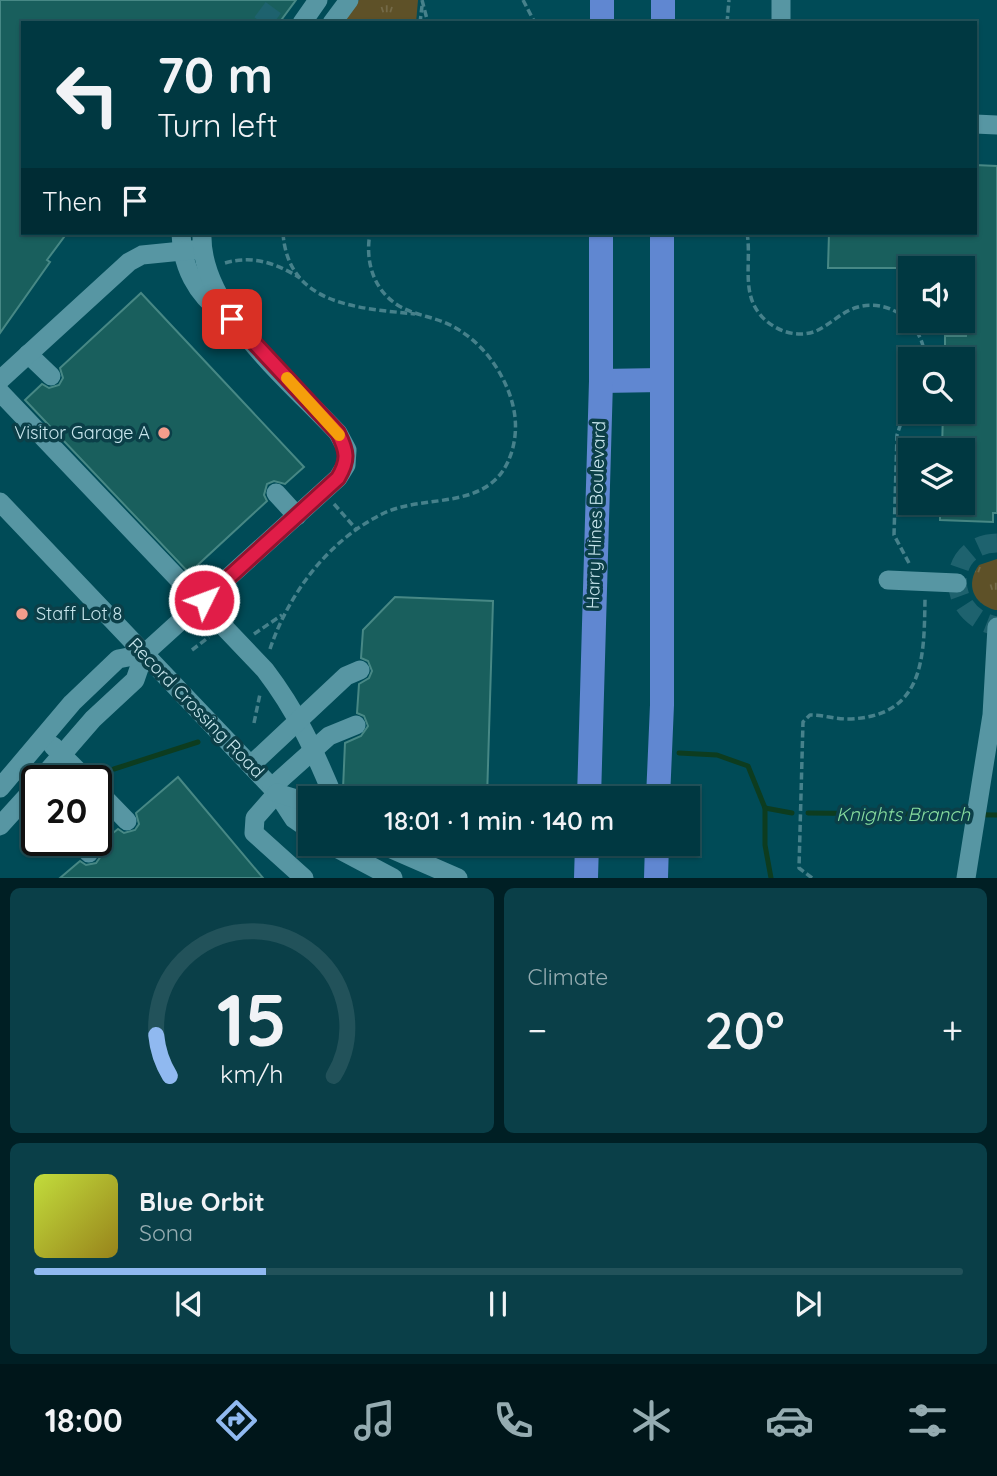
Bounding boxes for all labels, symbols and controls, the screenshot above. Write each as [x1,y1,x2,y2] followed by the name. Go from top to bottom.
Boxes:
[157,44,273,105] text: 70 m
[42,49,133,140] icon: left
[157,105,278,145] text: Turn left
[116,182,154,220] icon: arrive
[42,185,102,218] text: Then
[898,256,975,515] map controls
[898,256,975,333] button: sound
[202,289,262,349] pin
[213,300,251,338] icon: arrive
[898,347,975,424] button: search
[581,420,610,609] street label: Harry Hines Boulevard
[14,421,150,444] place label: Visitor Garage A
[156,425,172,441] marker: Visitor Garage A
[898,438,975,515] button: layers
[167,563,241,637] position arrow
[36,602,122,625] place label: Staff Lot 8
[14,606,30,622] marker: Staff Lot 8
[124,633,269,782] street label: Record Crossing Road
[21,765,112,856] speed limit sign: 20
[836,802,971,826] water label: Knights Branch
[384,804,614,837] text: 18:01 · 1 min · 140 m
[528,962,608,991] text: Climate
[217,974,287,1065] text: 15
[704,997,785,1062] text: 20°
[528,1006,547,1054] text: −
[942,1006,963,1054] text: +
[220,1058,283,1089] text: km/h
[139,1185,265,1218] text: Blue Orbit
[139,1218,193,1247] text: Sona
[170,1285,208,1323] icon: previous
[479,1285,517,1323] icon: pause
[789,1285,827,1323] icon: next
[212,1396,261,1445] icon: directions
[350,1396,399,1445] icon: music
[489,1396,538,1445] icon: phone
[627,1396,676,1445] icon: climate
[765,1396,814,1445] icon: car
[903,1396,952,1445] icon: filters
[45,1400,123,1440] text: 18:00

